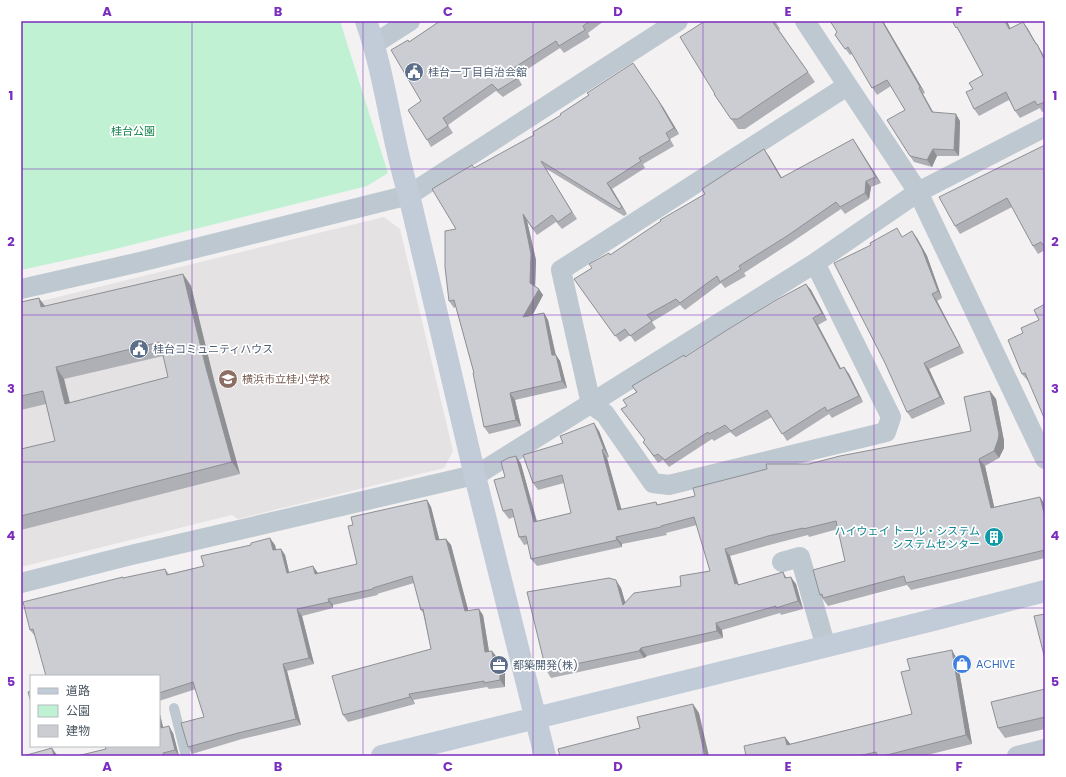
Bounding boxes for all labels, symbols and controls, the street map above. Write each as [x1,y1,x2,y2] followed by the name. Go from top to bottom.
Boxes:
[102,2,112,21] text: A
[274,2,283,21] text: B
[443,2,453,21] text: C
[613,2,623,21] text: D
[784,2,792,21] text: E
[955,2,963,21] text: F
[403,61,425,83] public building icon: 桂台一丁目自治会舘
[428,64,527,80] place label: 桂台一丁目自治会舘
[9,86,13,105] text: 1
[1053,86,1057,105] text: 1
[111,123,155,139] park label: 桂台公園
[7,232,15,251] text: 2
[1051,232,1059,251] text: 2
[128,338,150,360] public building icon: 桂台コミュニティハウス
[153,341,273,357] place label: 桂台コミュニティハウス
[217,368,239,390] school or university icon: 横浜市立桂小学校
[242,371,330,387] place label: 横浜市立桂小学校
[7,379,15,398] text: 3
[1051,379,1059,398] text: 3
[835,523,980,552] place label: ハイウェイ トール・システム システムセンター
[7,526,16,545] text: 4
[983,526,1005,548] building icon: ハイウェイ トール・システム システムセンター
[1051,526,1060,545] text: 4
[951,653,973,675] shop icon: ACHIVE
[488,654,510,676] office icon: 都築開発(株)
[976,656,1015,672] place label: ACHIVE
[513,657,578,673] place label: 都築開発(株)
[7,672,15,691] text: 5
[1051,672,1059,691] text: 5
[30,675,160,747] legend
[66,682,90,699] text: 道路
[66,702,90,719] text: 公園
[66,722,90,739] text: 建物
[102,757,112,776] text: A
[274,757,283,776] text: B
[443,757,453,776] text: C
[613,757,623,776] text: D
[784,757,792,776] text: E
[955,757,963,776] text: F

